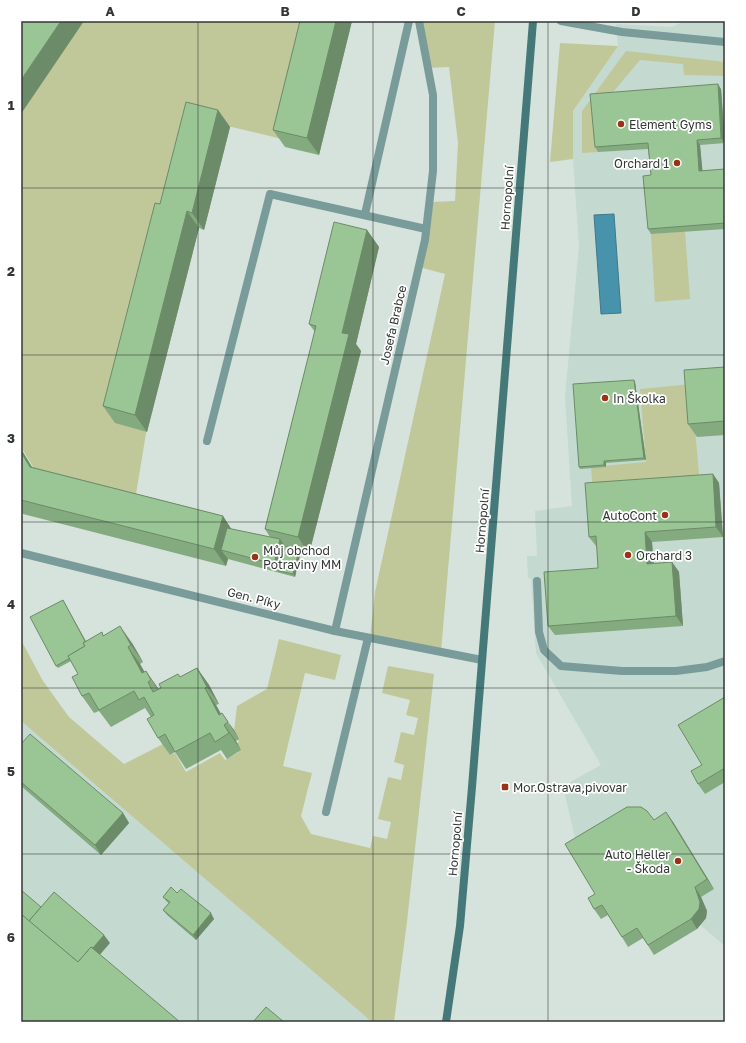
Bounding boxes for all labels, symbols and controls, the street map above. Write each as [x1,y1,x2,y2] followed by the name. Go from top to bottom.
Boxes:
[105,3,115,19] text: A
[280,3,290,19] text: B
[456,3,466,19] text: C
[631,3,641,19] text: D
[8,97,15,113] text: 1
[629,117,712,132] place label: Element Gyms
[616,119,626,129] marker: Element Gyms
[614,156,669,171] place label: Orchard 1
[672,158,682,168] marker: Orchard 1
[497,164,517,231] street label: Hornopolní
[7,263,15,279] text: 2
[377,284,409,366] street label: Josefa Brabce
[613,391,666,406] place label: In Školka
[600,393,610,403] marker: In Školka
[7,430,15,446] text: 3
[472,487,492,554] street label: Hornopolní
[603,508,657,523] place label: AutoCont
[660,510,670,520] marker: AutoCont
[263,543,341,572] place label: Můj obchod Potraviny MM
[636,548,692,563] place label: Orchard 3
[623,550,633,560] marker: Orchard 3
[250,552,260,562] marker: Můj obchod Potraviny MM
[226,584,282,612] street label: Gen. Píky
[7,596,15,612] text: 4
[7,763,15,779] text: 5
[513,780,627,795] place label: Mor.Ostrava,pivovar
[500,782,510,792] marker: Mor.Ostrava,pivovar
[445,810,465,877] street label: Hornopolní
[605,847,670,876] place label: Auto Heller - Škoda
[673,856,683,866] marker: Auto Heller - Škoda
[7,929,15,945] text: 6

